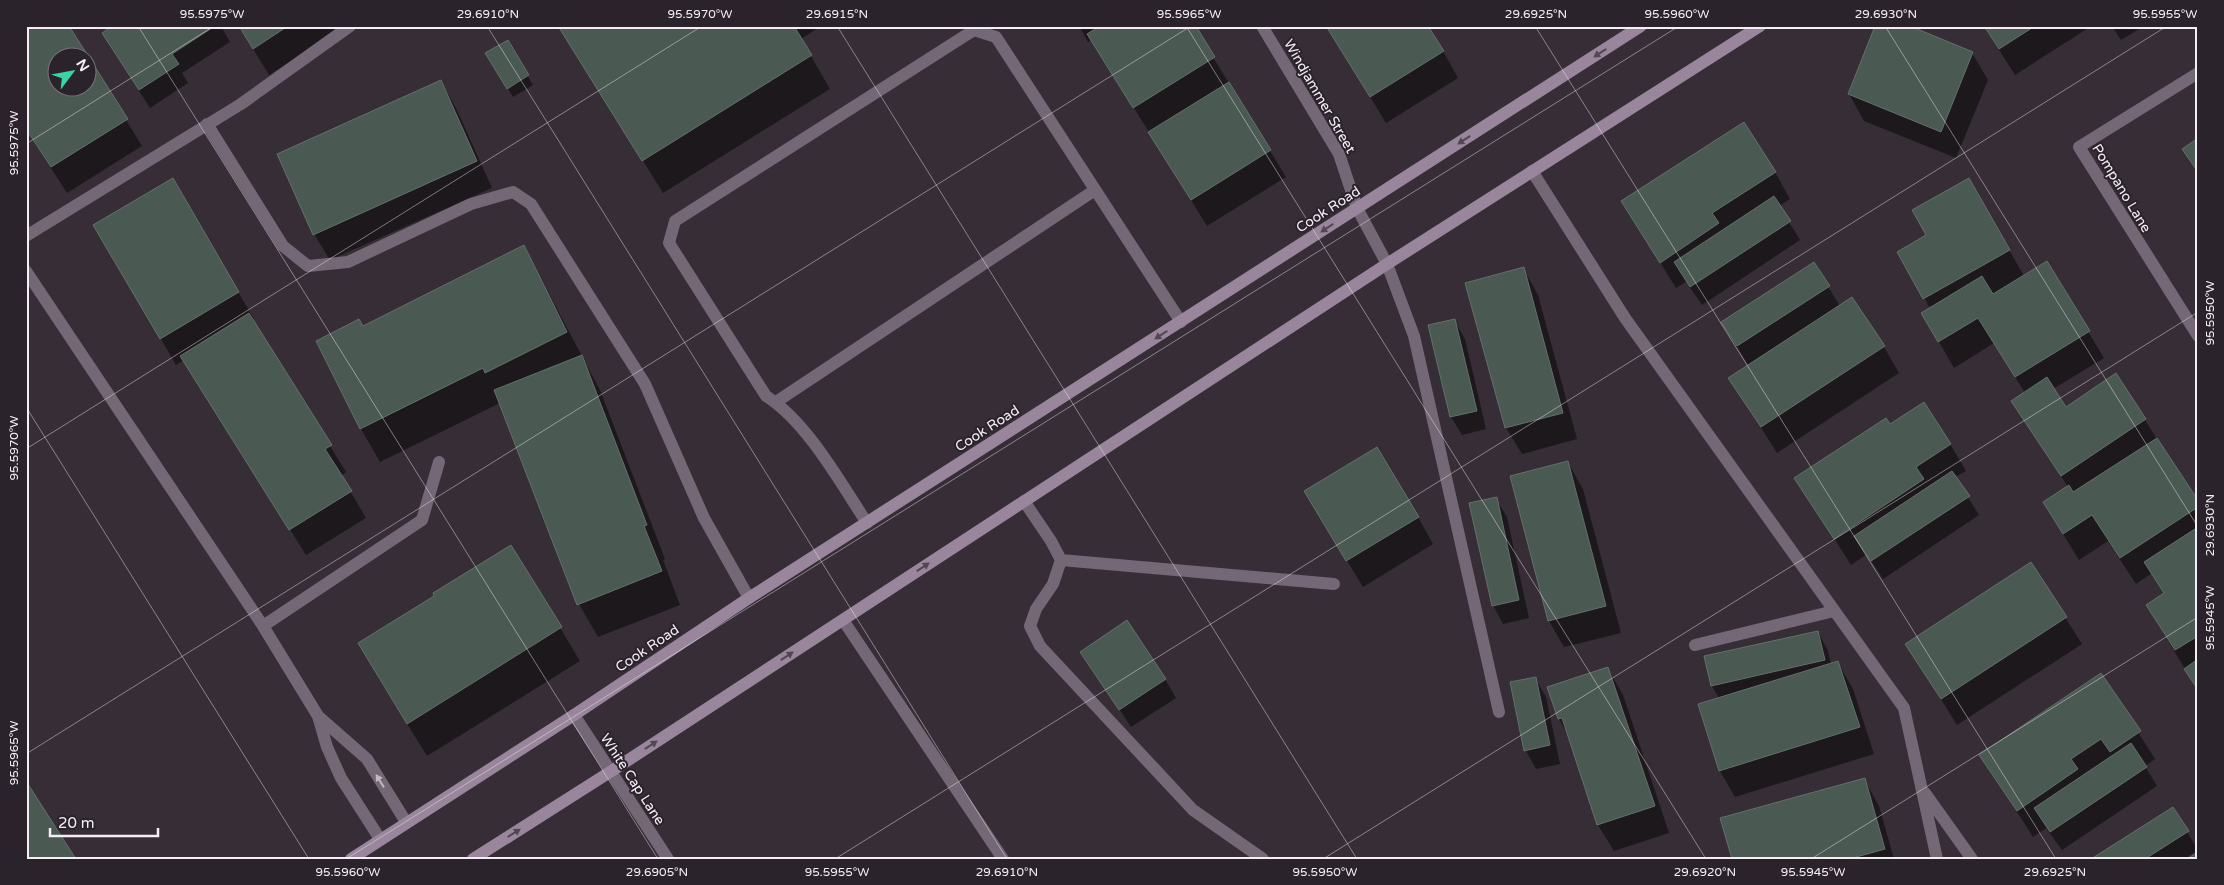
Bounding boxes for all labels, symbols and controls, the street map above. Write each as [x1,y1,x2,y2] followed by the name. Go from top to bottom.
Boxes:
[180,7,244,21] text: 95.5975°W
[457,7,519,21] text: 29.6910°N
[668,7,732,21] text: 95.5970°W
[806,7,868,21] text: 29.6915°N
[1157,7,1221,21] text: 95.5965°W
[1505,7,1567,21] text: 29.6925°N
[1645,7,1709,21] text: 95.5960°W
[1855,7,1917,21] text: 29.6930°N
[2133,7,2197,21] text: 95.5955°W
[1280,36,1359,157] street label: Windjammer Street
[48,48,98,98] north arrow
[1594,48,1607,57] one-way arrow
[72,56,93,75] text: N
[7,111,21,175] text: 95.5975°W
[1457,135,1470,145] one-way arrow
[2088,141,2155,236] street label: Pompano Lane
[1293,182,1364,236] street label: Cook Road
[1320,223,1333,233] one-way arrow
[2203,281,2217,345] text: 95.5950°W
[1154,330,1167,339] one-way arrow
[952,401,1023,455] street label: Cook Road
[7,416,21,480] text: 95.5970°W
[2203,494,2217,556] text: 29.6930°N
[916,563,930,572] one-way arrow
[2203,586,2217,650] text: 95.5945°W
[612,621,682,676] street label: Cook Road
[780,652,794,661] one-way arrow
[7,721,21,785] text: 95.5965°W
[597,730,668,828] street label: White Cap Lane
[644,741,658,750] one-way arrow
[375,774,385,787] one-way arrow
[50,805,158,837] scale bar
[58,814,95,832] text: 20 m
[507,828,521,837] one-way arrow
[316,865,380,879] text: 95.5960°W
[626,865,688,879] text: 29.6905°N
[805,865,869,879] text: 95.5955°W
[976,865,1038,879] text: 29.6910°N
[1293,865,1357,879] text: 95.5950°W
[1674,865,1736,879] text: 29.6920°N
[1781,865,1845,879] text: 95.5945°W
[2024,865,2086,879] text: 29.6925°N

